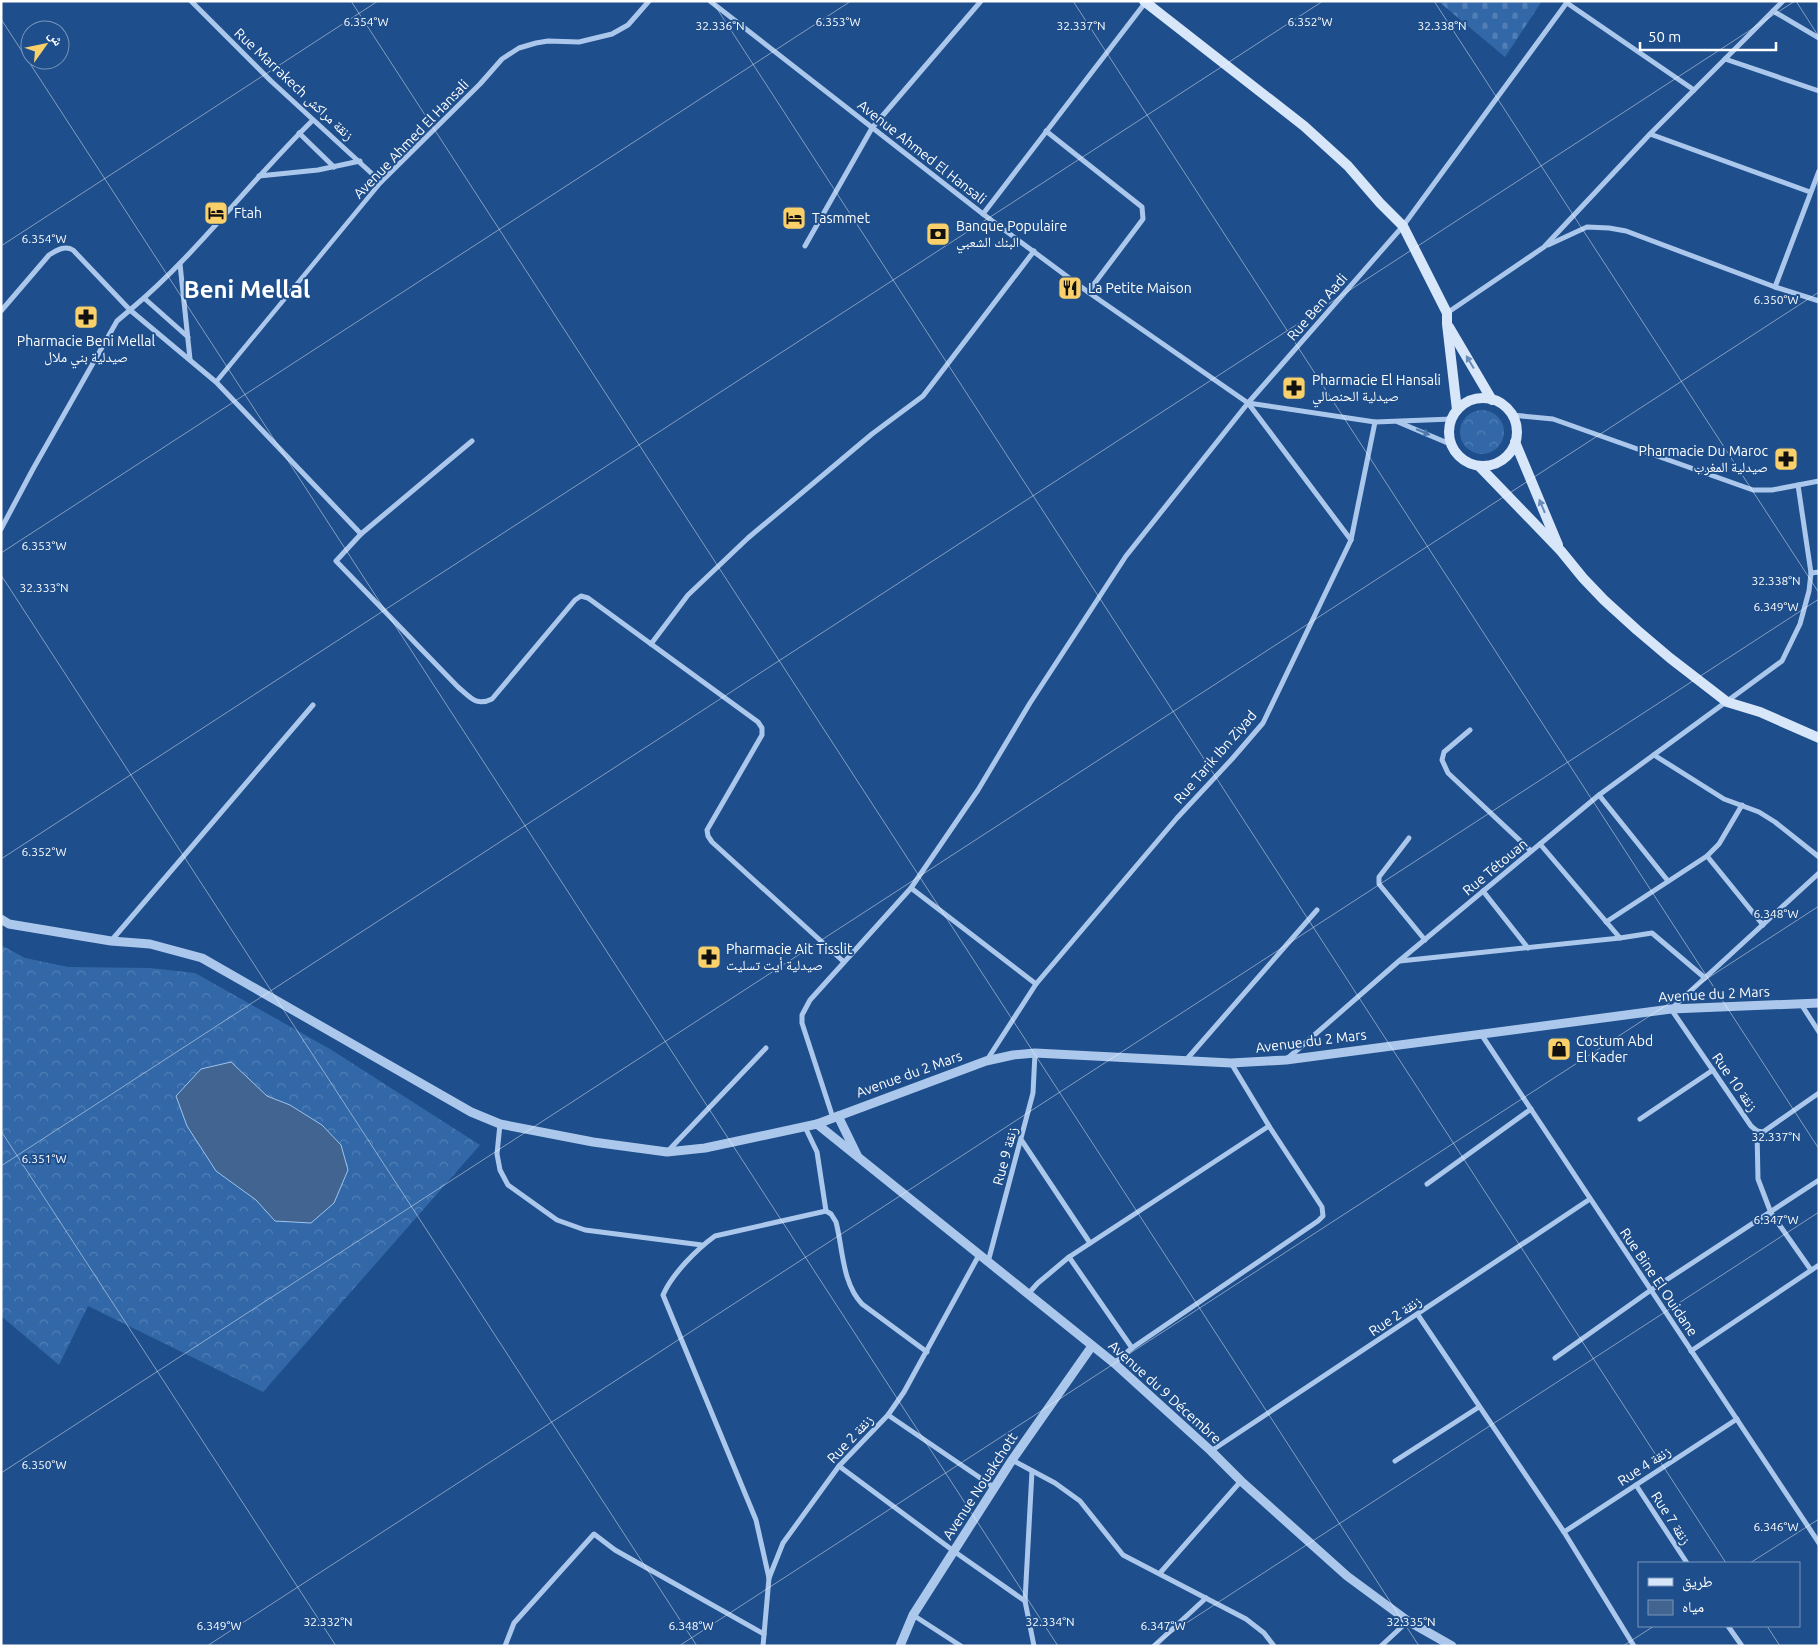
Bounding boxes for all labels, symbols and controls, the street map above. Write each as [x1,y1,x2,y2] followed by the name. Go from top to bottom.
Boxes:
[344,15,389,28] text: 6.354°W
[816,15,861,28] text: 6.353°W
[1288,15,1333,28] text: 6.352°W
[695,19,745,32] text: 32.336°N
[1056,19,1106,32] text: 32.337°N
[1417,19,1467,32] text: 32.338°N
[20,20,70,70] north arrow
[1640,20,1776,52] scale bar
[231,25,357,144] street label: Rue Marrakech زنقة مراكش
[44,27,67,49] text: ش
[1648,28,1681,45] text: 50 m
[350,76,472,202] street label: Avenue Ahmed El Hansali
[855,97,989,207] street label: Avenue Ahmed El Hansali
[203,200,229,226] hotel icon: Ftah
[234,205,262,221] place label: Ftah
[781,205,807,231] hotel icon: Tasmmet
[812,210,870,226] place label: Tasmmet
[956,218,1067,254] place label: Banque Populaire البنك الشعبي
[925,221,951,247] bank icon: Banque Populaire البنك الشعبي
[22,232,67,245] text: 6.354°W
[1284,270,1350,344] street label: Rue Ben Aadi
[1057,275,1083,301] restaurant icon: La Petite Maison
[184,276,310,303] district label: Beni Mellal
[1088,280,1192,296] place label: La Petite Maison
[1754,293,1799,306] text: 6.350°W
[73,304,99,330] pharmacy icon: Pharmacie Beni Mellal صيدلية بني ملال
[17,333,155,369] place label: Pharmacie Beni Mellal صيدلية بني ملال
[1465,355,1474,368] one-way arrow
[1312,372,1441,408] place label: Pharmacie El Hansali صيدلية الحنصالي
[1281,375,1307,401] pharmacy icon: Pharmacie El Hansali صيدلية الحنصالي
[1416,429,1430,437] one-way arrow
[1639,443,1768,476] place label: Pharmacie Du Maroc صيدلية المغرب
[1773,446,1799,472] pharmacy icon: Pharmacie Du Maroc صيدلية المغرب
[1538,498,1546,513] one-way arrow
[22,539,67,552] text: 6.353°W
[1751,574,1801,587] text: 32.338°N
[19,581,69,594] text: 32.333°N
[1754,600,1799,613] text: 6.349°W
[1170,707,1260,807] street label: Rue Tarik Ibn Ziyad
[1459,835,1531,899] street label: Rue Tétouan
[22,845,67,858] text: 6.352°W
[1754,907,1799,920] text: 6.348°W
[726,941,853,973] place label: Pharmacie Ait Tisslit صيدلية أيت تسليت
[696,944,722,970] pharmacy icon: Pharmacie Ait Tisslit صيدلية أيت تسليت
[1658,983,1770,1005] street label: Avenue du 2 Mars
[1255,1026,1367,1056] street label: Avenue du 2 Mars
[1576,1033,1653,1065] place label: Costum Abd El Kader
[1546,1036,1572,1062] shop icon: Costum Abd El Kader
[854,1047,964,1101] street label: Avenue du 2 Mars
[1708,1050,1761,1115] street label: Rue 10 زنقة
[990,1125,1021,1187] street label: Rue 9 زنقة
[1751,1130,1801,1143] text: 32.337°N
[22,1152,67,1165] text: 6.351°W
[1754,1213,1799,1226] text: 6.347°W
[1617,1225,1701,1339] street label: Rue Bine El Ouidane
[1366,1293,1425,1340] street label: Rue 2 زنقة
[1105,1337,1225,1447] street label: Avenue du 9 Décembre
[824,1412,877,1467] street label: Rue 2 زنقة
[939,1429,1021,1542] street label: Avenue Nouakchott
[1615,1443,1674,1490] street label: Rue 4 زنقة
[22,1458,67,1471] text: 6.350°W
[1647,1489,1694,1548] street label: Rue 7 زنقة
[1754,1520,1799,1533] text: 6.346°W
[1638,1562,1800,1627] legend
[1682,1573,1713,1592] text: طريق
[1682,1598,1704,1615] text: مياه
[303,1615,353,1628] text: 32.332°N
[1025,1615,1075,1628] text: 32.334°N
[1386,1615,1436,1628] text: 32.335°N
[197,1619,242,1632] text: 6.349°W
[669,1619,714,1632] text: 6.348°W
[1141,1619,1186,1632] text: 6.347°W

